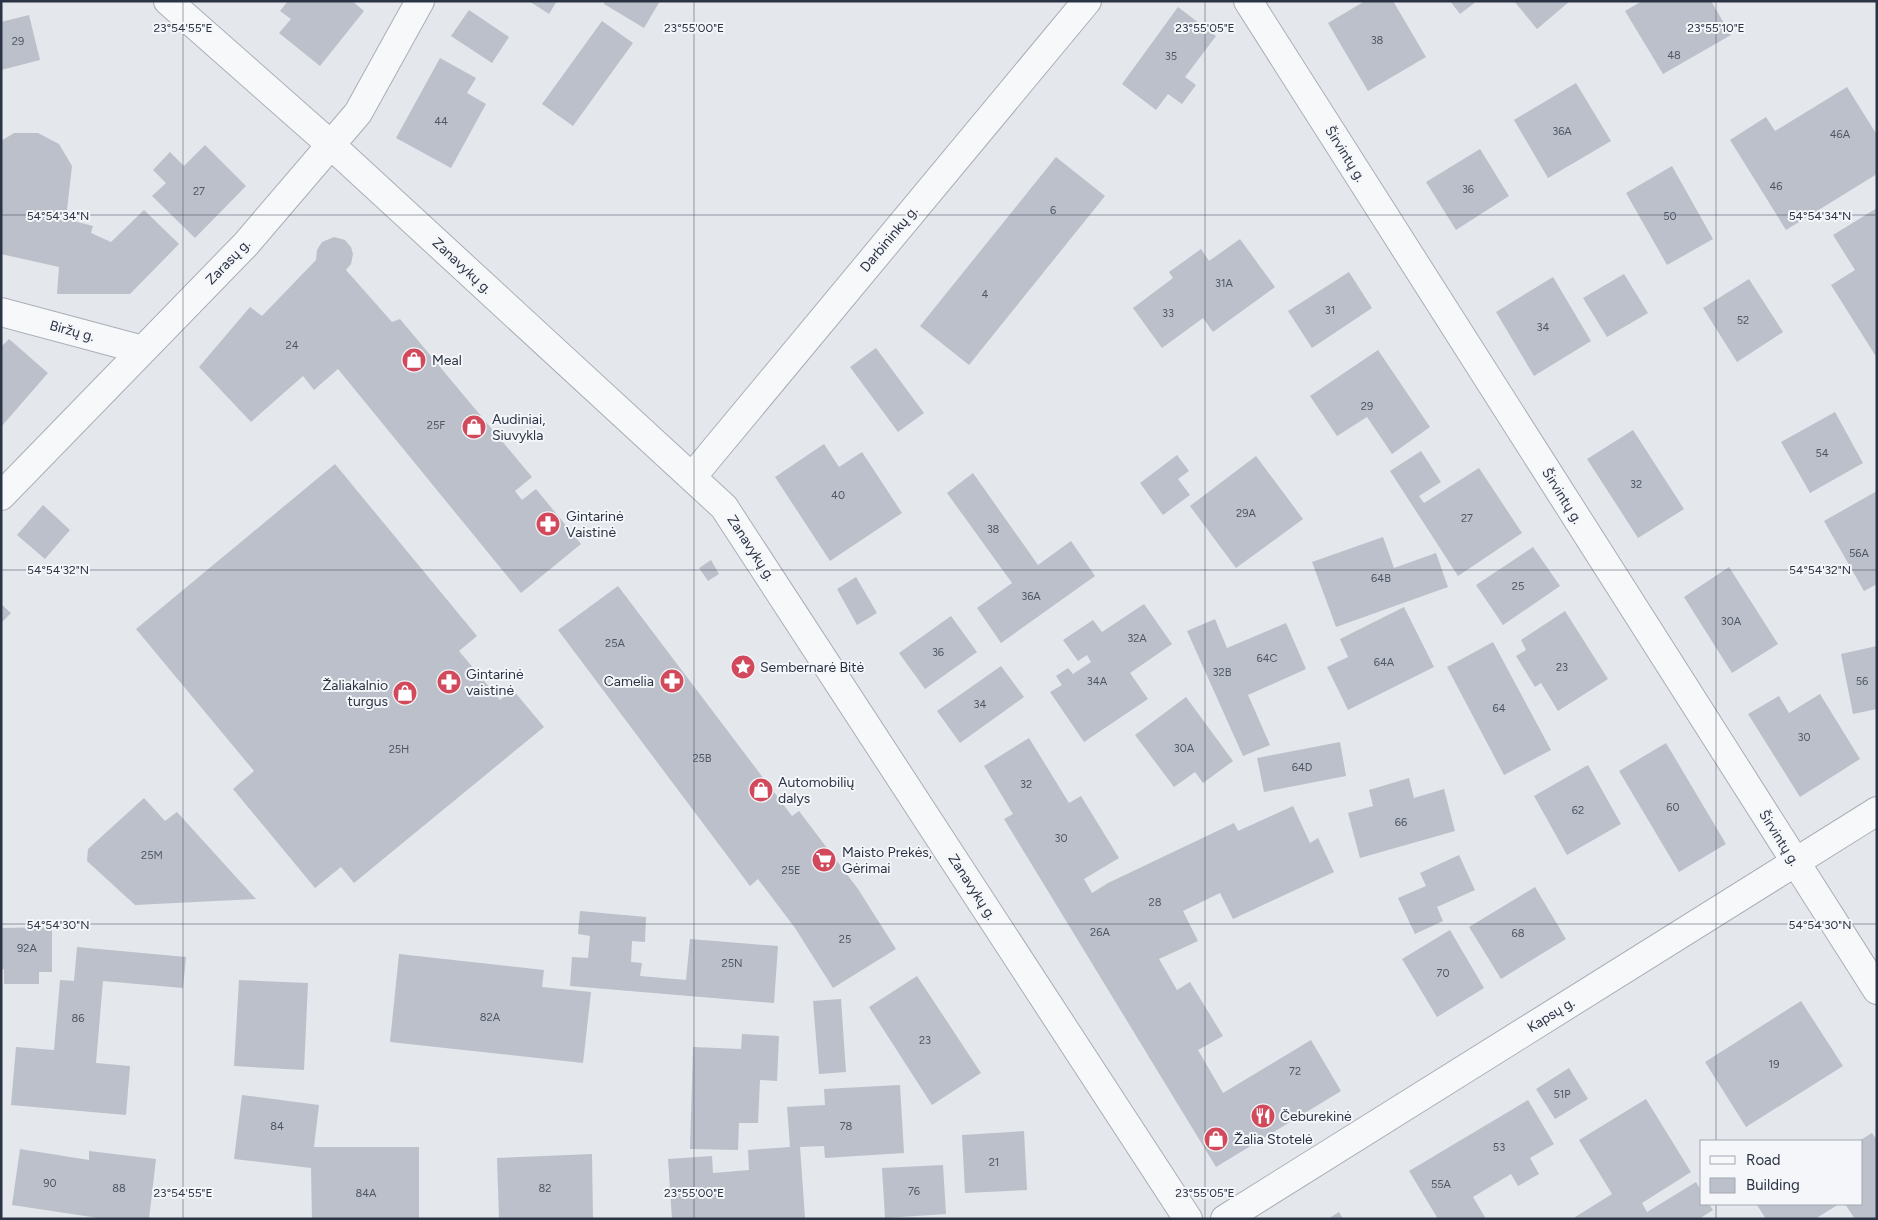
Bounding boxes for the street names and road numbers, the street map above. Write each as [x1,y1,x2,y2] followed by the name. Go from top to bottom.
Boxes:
[1321,123,1369,185] street label: Širvintų g.
[856,202,922,276] street label: Darbininkų g.
[429,234,495,298] street label: Zanavykų g.
[202,236,254,288] street label: Zarasų g.
[48,317,96,345] street label: Biržų g.
[1538,465,1586,527] street label: Širvintų g.
[724,512,779,584] street label: Zanavykų g.
[1755,807,1803,869] street label: Širvintų g.
[945,851,1000,923] street label: Zanavykų g.
[1524,994,1578,1036] street label: Kapsų g.

